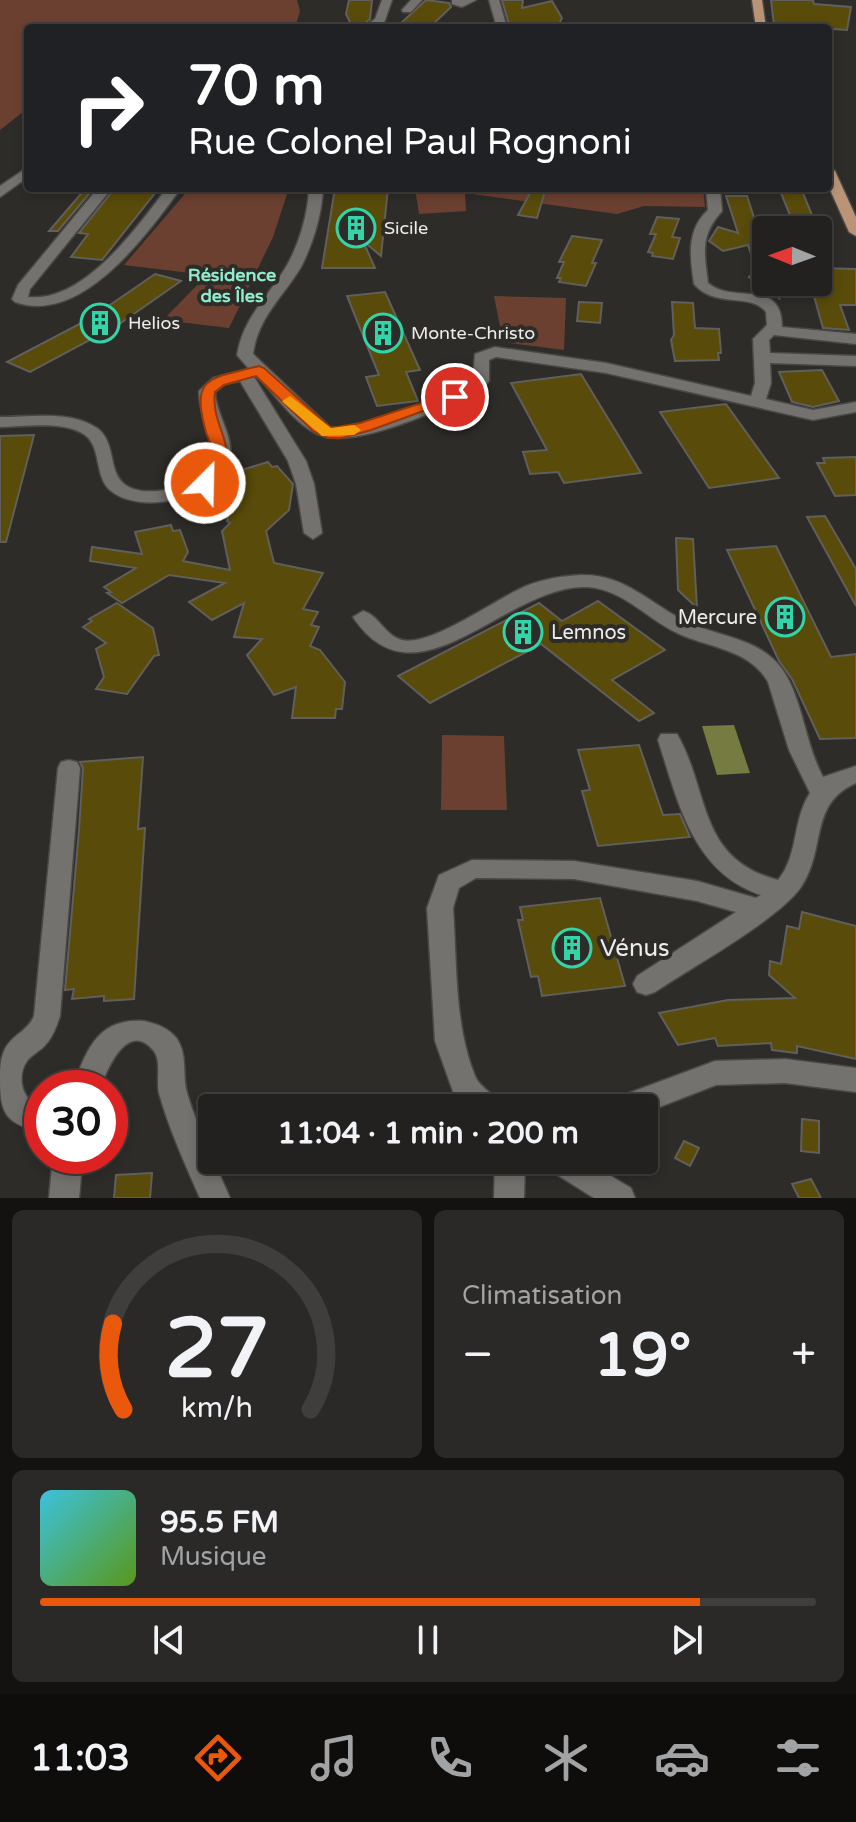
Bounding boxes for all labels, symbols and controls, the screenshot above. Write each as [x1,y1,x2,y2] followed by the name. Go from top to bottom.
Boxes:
[188,53,324,120] text: 70 m
[56,56,160,160] icon: right
[188,121,632,164] text: Rue Colonel Paul Rognoni
[335,207,377,249] building icon: Sicile
[752,216,832,296] north arrow
[752,216,832,296] map controls
[384,217,428,239] place label: Sicile
[188,264,276,307] district label: Résidence des Îles
[79,302,121,344] building icon: Helios
[128,312,180,334] place label: Helios
[362,312,404,354] building icon: Monte-Christo
[411,322,535,344] place label: Monte-Christo
[421,363,489,431] pin
[433,375,477,419] icon: arrive
[163,441,247,525] position arrow
[764,596,806,638] building icon: Mercure
[678,606,757,630] place label: Mercure
[502,611,544,653] building icon: Lemnos
[551,621,626,645] place label: Lemnos
[551,927,593,969] building icon: Vénus
[600,934,670,963] place label: Vénus
[24,1070,128,1174] speed limit sign: 30
[277,1115,579,1152] text: 11:04 · 1 min · 200 m
[462,1280,622,1311] text: Climatisation
[165,1300,269,1400] text: 27
[593,1320,691,1392] text: 19°
[462,1329,493,1382] text: −
[791,1329,816,1382] text: +
[181,1391,253,1425] text: km/h
[160,1504,279,1541] text: 95.5 FM
[160,1541,267,1572] text: Musique
[147,1618,191,1662] icon: previous
[406,1618,450,1662] icon: pause
[665,1618,709,1662] icon: next
[190,1730,246,1786] icon: directions
[306,1730,362,1786] icon: music
[422,1730,478,1786] icon: phone
[538,1730,594,1786] icon: climate
[654,1730,710,1786] icon: car
[770,1730,826,1786] icon: filters
[30,1737,130,1780] text: 11:03

